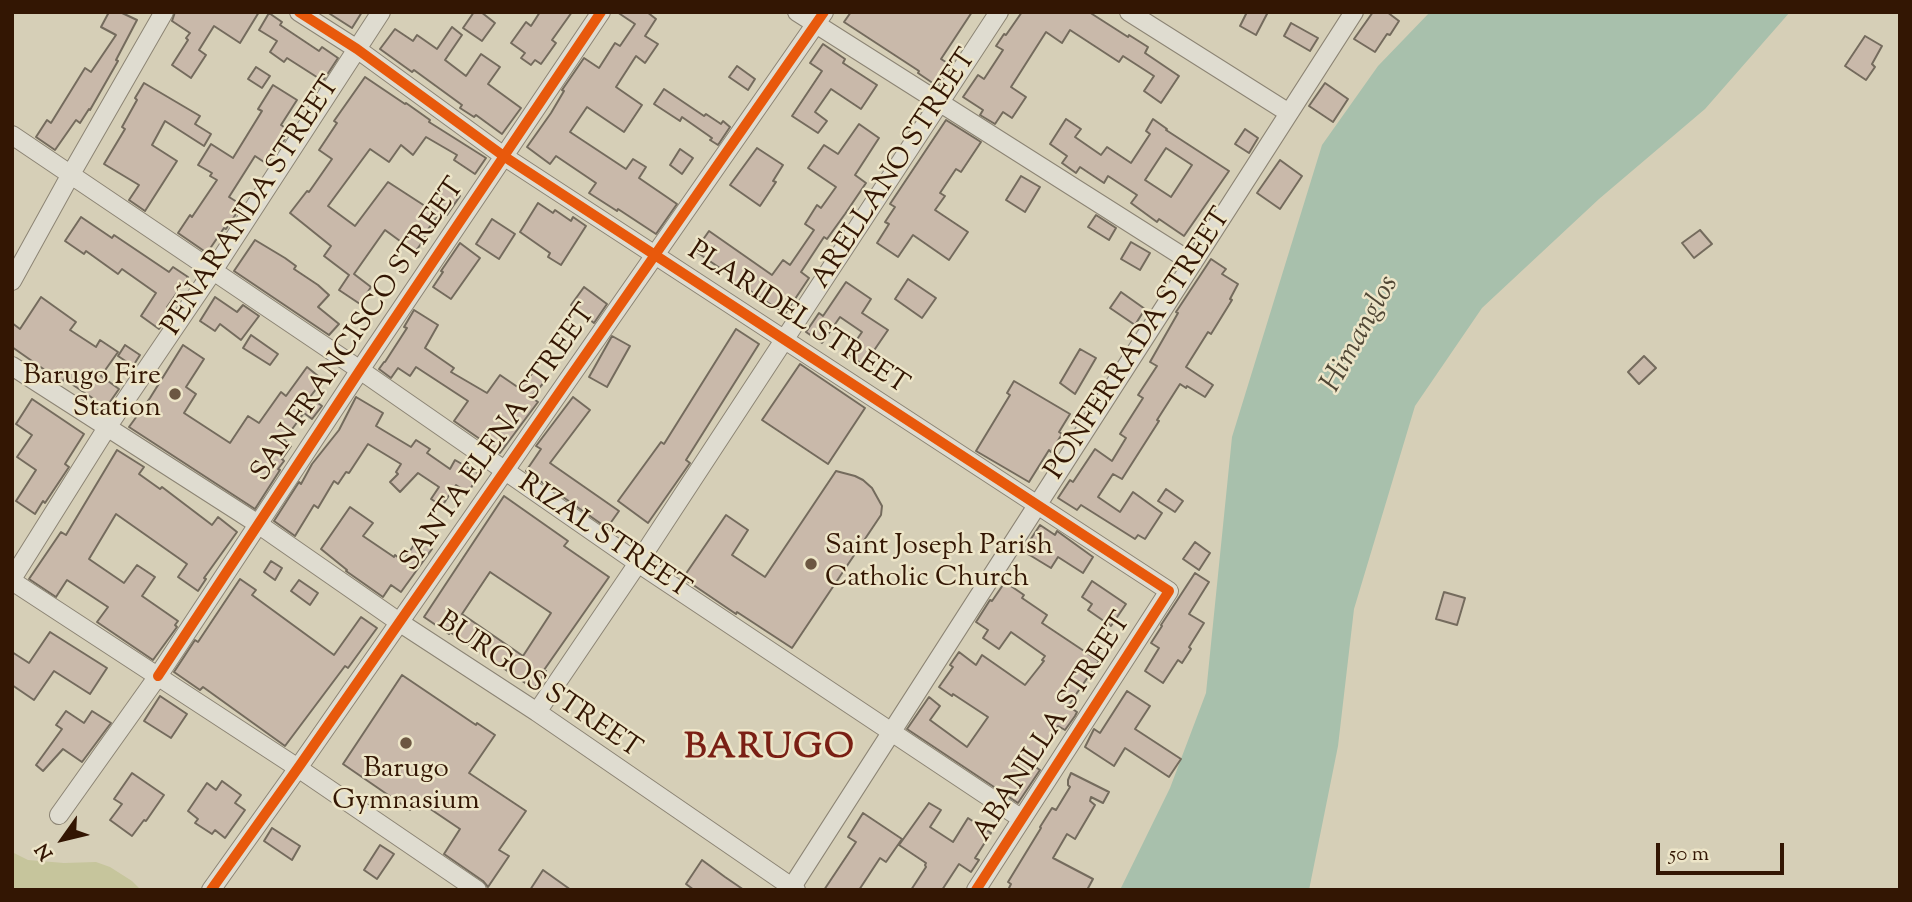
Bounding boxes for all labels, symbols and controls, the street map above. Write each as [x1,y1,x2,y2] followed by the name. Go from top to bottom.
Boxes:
[806,44,986,296] street label: ARELLANO STREET
[157,71,349,343] street label: PEÑARANDA STREET
[246,173,474,489] street label: SAN FRANCISCO STREET
[1040,203,1240,487] street label: PONFERRADA STREET
[680,236,914,404] street label: PLARIDEL STREET
[1315,270,1409,400] water label: Himanglos
[395,299,605,579] street label: SANTA ELENA STREET
[23,361,161,427] place label: Barugo Fire Station
[167,386,183,402] marker: Barugo Fire Station
[510,468,696,608] street label: RIZAL STREET
[825,531,1053,597] place label: Saint Joseph Parish Catholic Church
[803,556,819,572] marker: Saint Joseph Parish Catholic Church
[429,606,647,768] street label: BURGOS STREET
[967,607,1141,849] street label: ABANILLA STREET
[685,730,855,772] district label: BARUGO
[398,735,414,751] marker: Barugo Gymnasium
[332,754,480,820] place label: Barugo Gymnasium
[28,804,98,874] north arrow
[1660,828,1788,872] scale bar
[30,837,61,865] text: N
[1669,840,1709,870] text: 50 m

